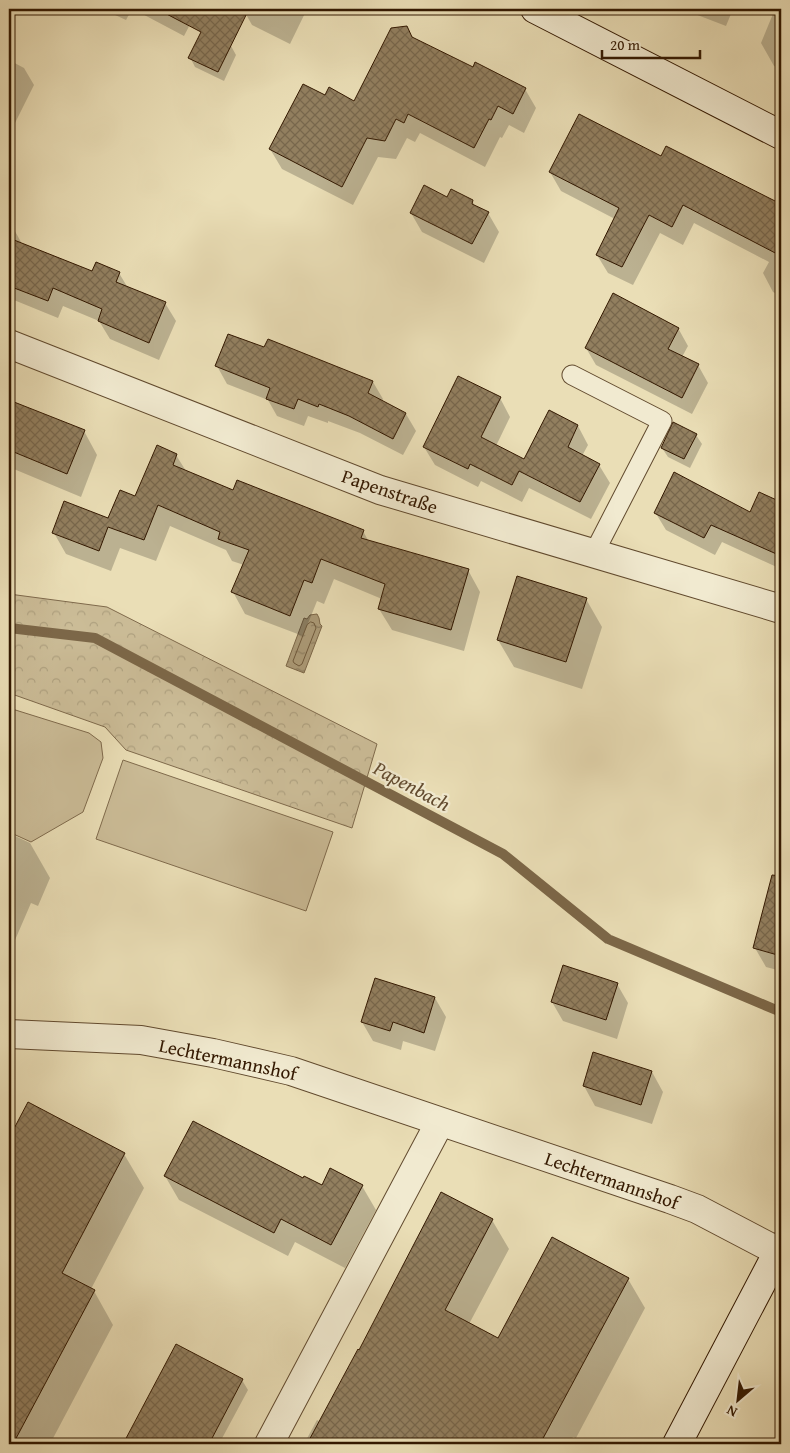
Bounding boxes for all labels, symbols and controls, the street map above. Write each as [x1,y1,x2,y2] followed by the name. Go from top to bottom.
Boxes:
[602,28,700,60] scale bar
[610,34,641,55] text: 20 m
[338,461,442,521] street label: Papenstraße
[368,753,456,818] water label: Papenbach
[156,1031,301,1088] street label: Lechtermannshof
[541,1144,685,1217] street label: Lechtermannshof
[712,1376,762,1426] north arrow
[723,1400,741,1423] text: N

